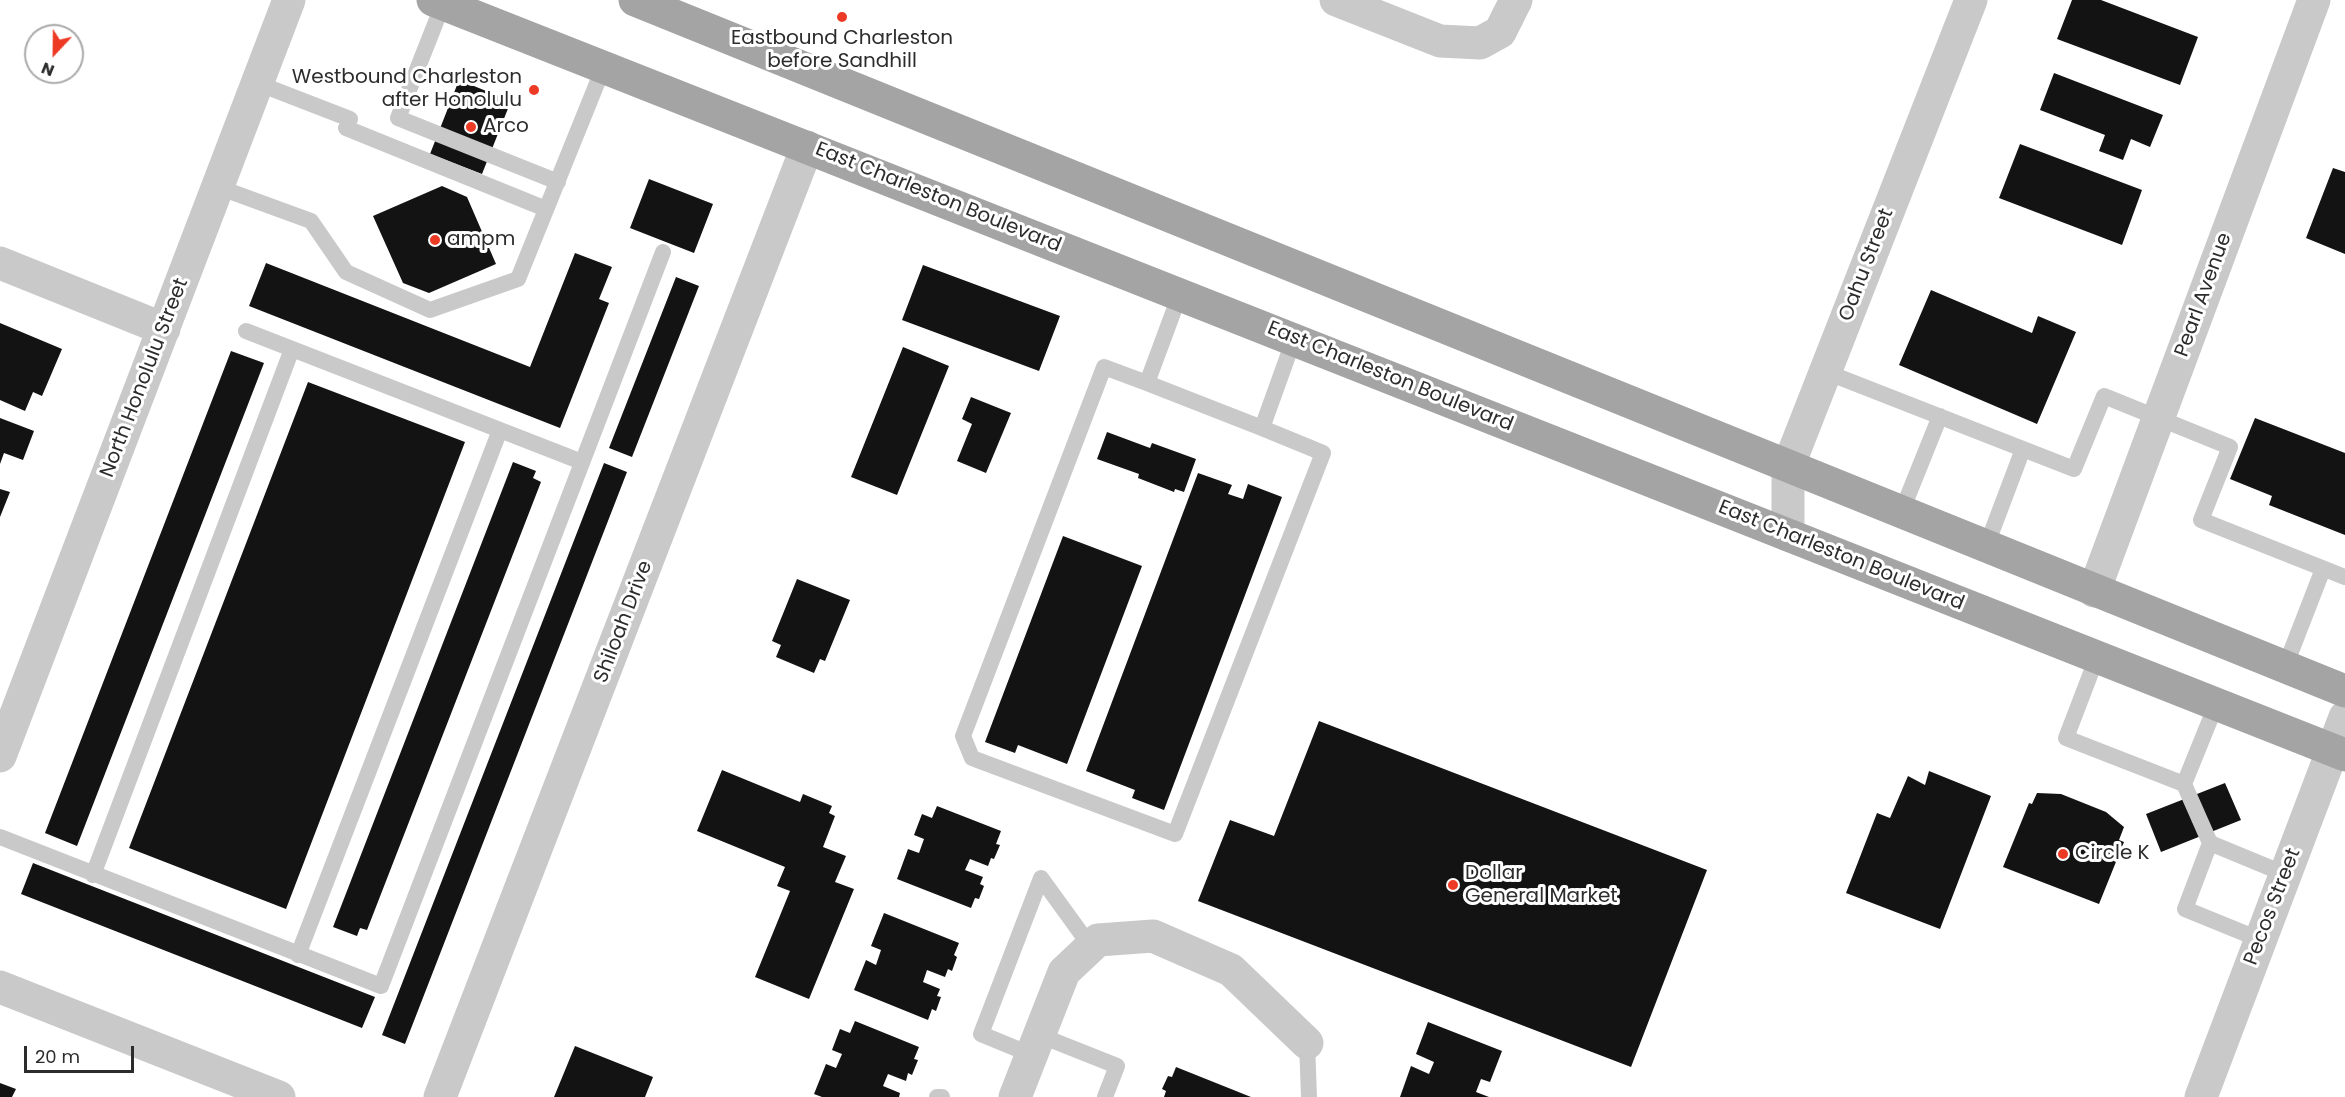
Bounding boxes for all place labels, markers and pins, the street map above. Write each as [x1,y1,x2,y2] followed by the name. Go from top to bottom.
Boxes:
[835,10,849,24] marker: Eastbound Charleston before Sandhill
[731,27,953,74] place label: Eastbound Charleston before Sandhill
[292,66,522,113] place label: Westbound Charleston after Honolulu
[527,83,541,97] marker: Westbound Charleston after Honolulu
[483,115,529,139] place label: Arco
[464,120,478,134] marker: Arco
[447,228,515,252] place label: ampm
[428,233,442,247] marker: ampm
[2075,842,2150,866] place label: Circle K
[2056,847,2070,861] marker: Circle K
[1465,862,1618,909] place label: Dollar General Market
[1446,878,1460,892] marker: Dollar General Market

